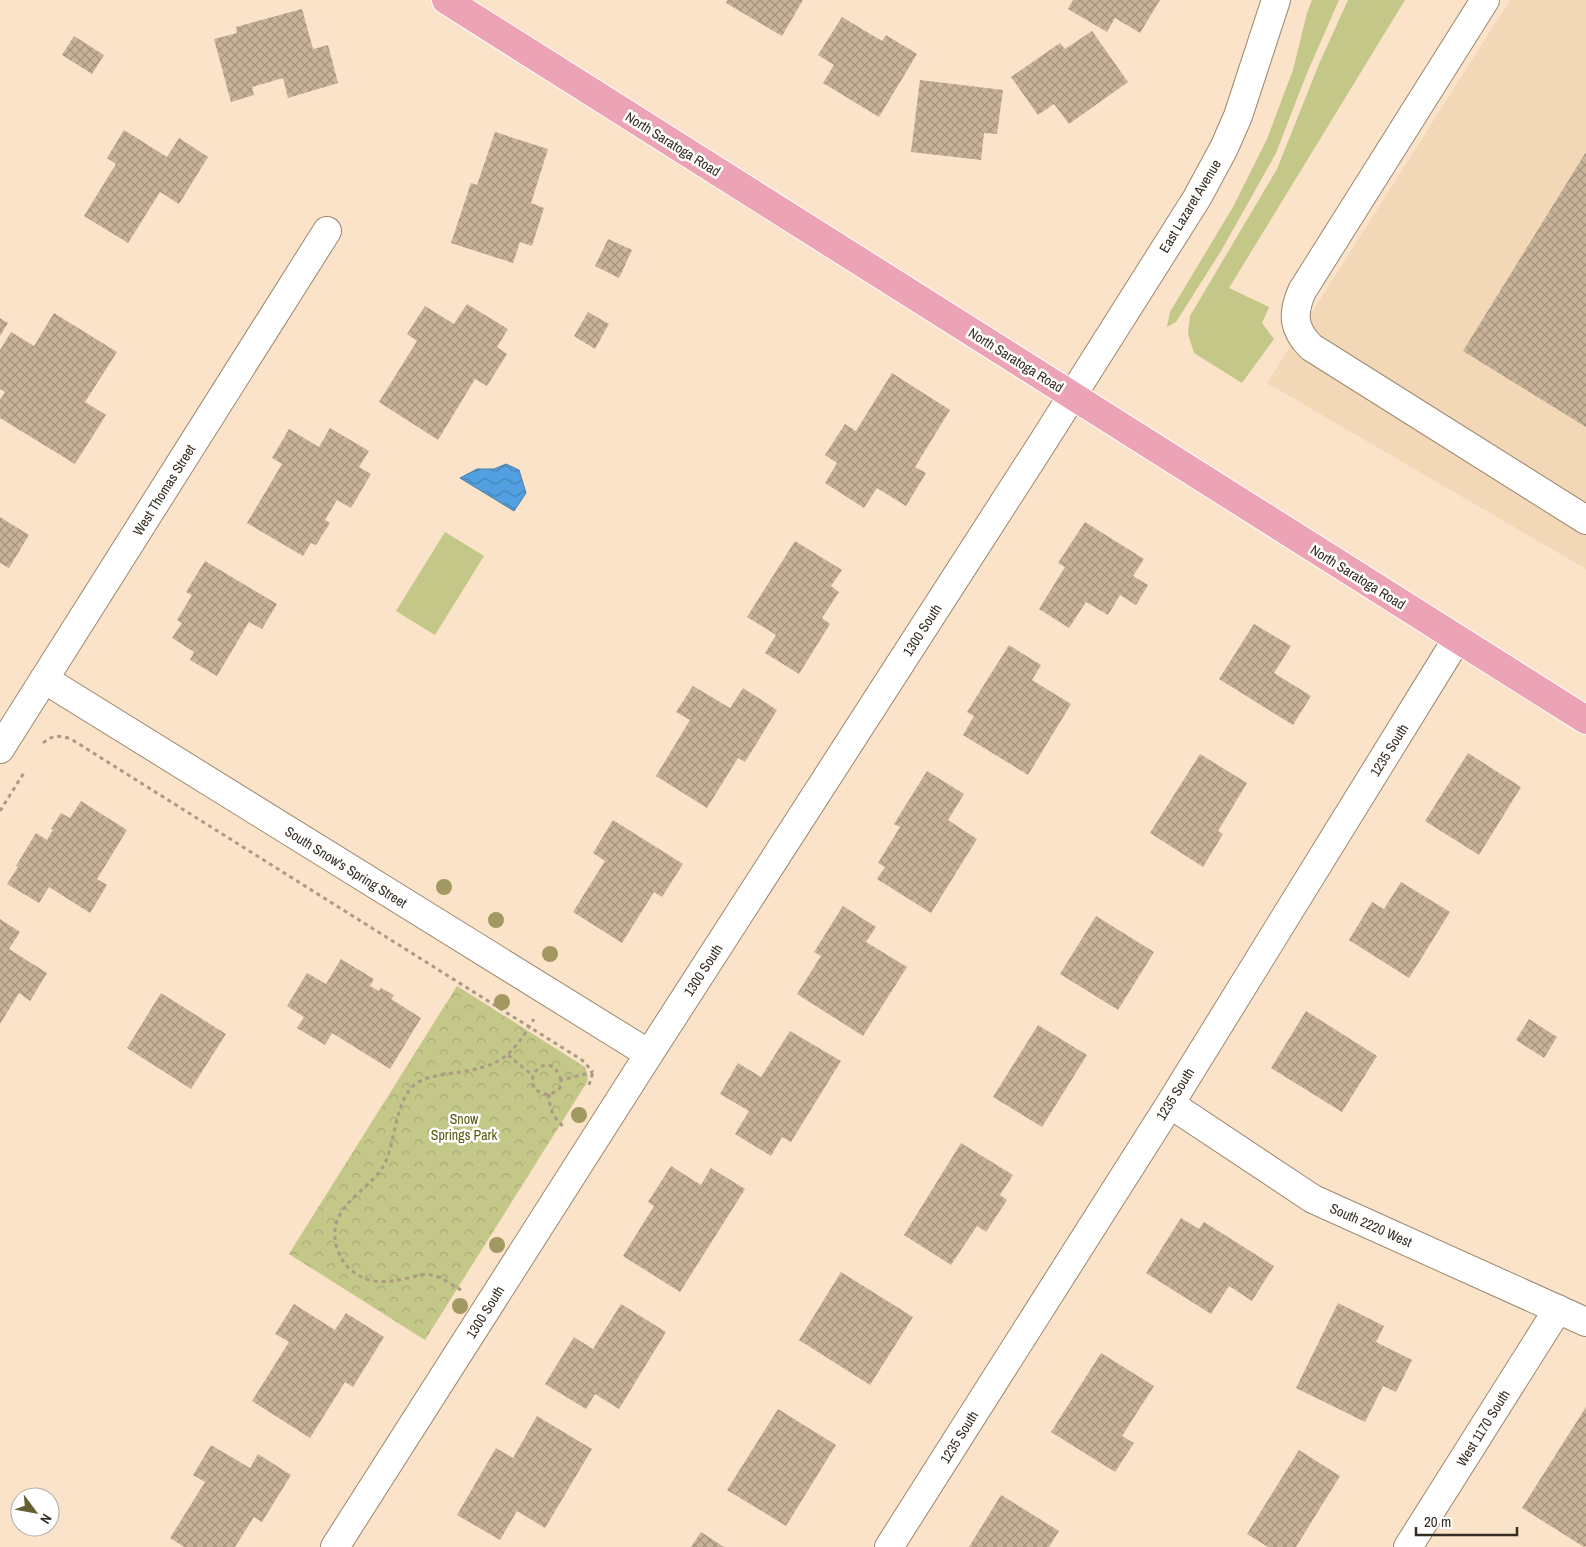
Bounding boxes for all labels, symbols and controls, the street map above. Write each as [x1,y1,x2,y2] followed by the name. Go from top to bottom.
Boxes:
[622,108,724,180] street label: North Saratoga Road
[1155,156,1225,256] street label: East Lazaret Avenue
[965,324,1067,396] street label: North Saratoga Road
[129,441,199,539] street label: West Thomas Street
[1307,541,1409,613] street label: North Saratoga Road
[898,600,946,660] street label: 1300 South
[1366,720,1412,780] street label: 1235 South
[282,822,410,912] street label: South Snow's Spring Street
[679,940,727,1000] street label: 1300 South
[1152,1064,1198,1124] street label: 1235 South
[431,1110,497,1144] park label: Snow Springs Park
[1327,1199,1415,1251] street label: South 2220 West
[462,1282,508,1342] street label: 1300 South
[1452,1386,1514,1470] street label: West 1170 South
[936,1407,982,1467] street label: 1235 South
[10,1487,60,1537] north arrow
[1416,1504,1517,1536] scale bar
[36,1511,56,1527] text: N
[1424,1511,1451,1532] text: 20 m

